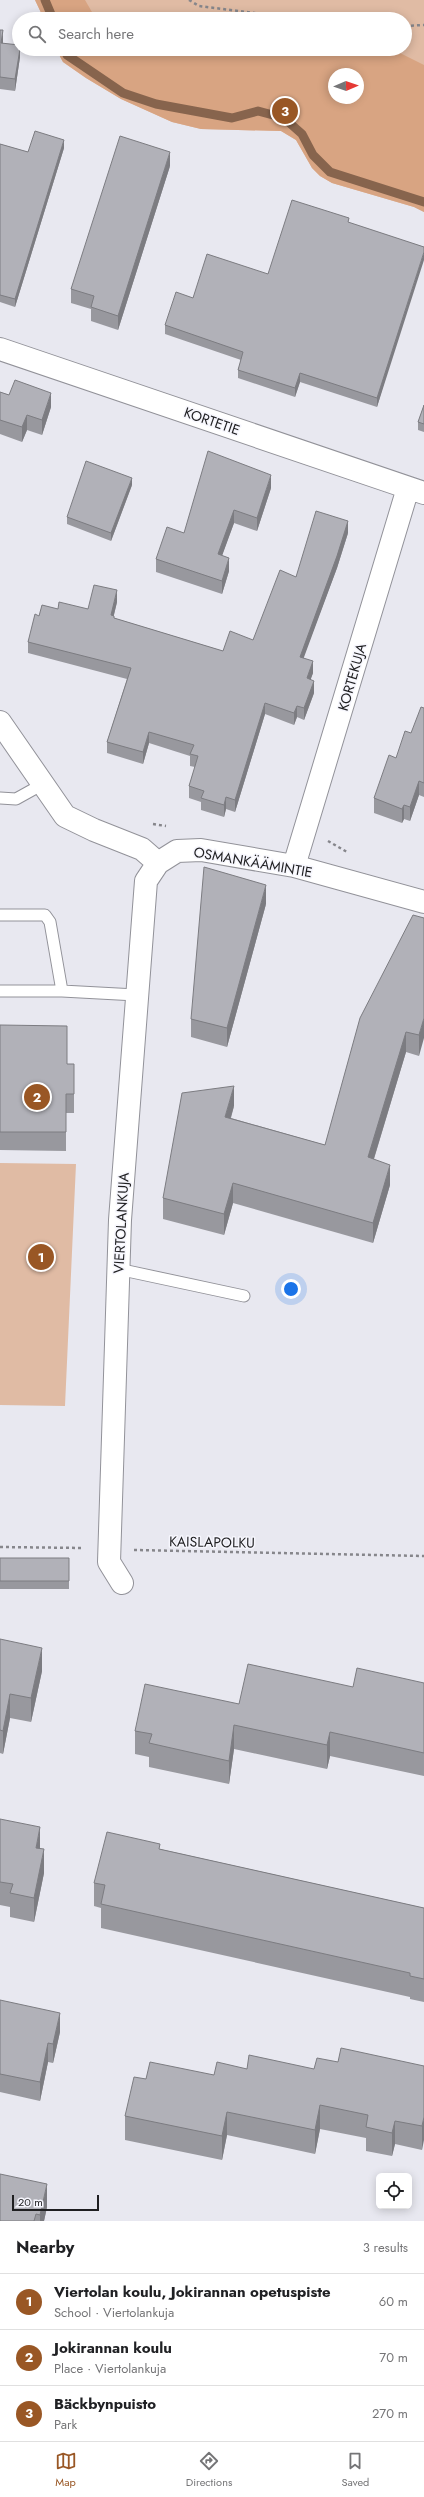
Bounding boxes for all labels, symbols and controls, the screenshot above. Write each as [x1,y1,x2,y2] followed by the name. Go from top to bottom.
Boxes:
[12,12,412,56] search box
[26,23,48,45] icon: search
[58,23,134,45] text: Search here
[328,68,364,104] north arrow
[272,96,298,126] pin: 3
[181,402,243,440] street label: KORTETIE
[333,640,371,713] street label: KORTEKUJA
[192,842,314,882] street label: OSMANKÄÄMINTIE
[24,1082,50,1112] pin: 2
[108,1171,134,1274] street label: VIERTOLANKUJA
[28,1242,54,1272] pin: 1
[281,1279,301,1299] your location
[169,1531,255,1553] street label: KAISLAPOLKU
[376,2173,412,2209] map controls
[376,2173,412,2209] button: locate
[12,2193,99,2212] scale bar
[18,2194,43,2210] text: 20 m
[16,2235,74,2259] text: Nearby
[363,2238,408,2257] text: 3 results
[54,2281,331,2303] text: Viertolan koulu, Jokirannan opetuspiste
[26,2292,32,2311] text: 1
[379,2292,408,2311] text: 60 m
[54,2303,174,2322] text: School · Viertolankuja
[54,2337,172,2359] text: Jokirannan koulu
[25,2348,33,2367] text: 2
[379,2348,408,2367] text: 70 m
[54,2359,166,2378] text: Place · Viertolankuja
[54,2393,156,2415] text: Bäckbynpuisto
[25,2404,33,2423] text: 3
[372,2404,408,2423] text: 270 m
[54,2415,77,2434] text: Park
[55,2450,77,2490] tab: Map
[186,2450,232,2490] tab: Directions
[342,2450,369,2490] tab: Saved

